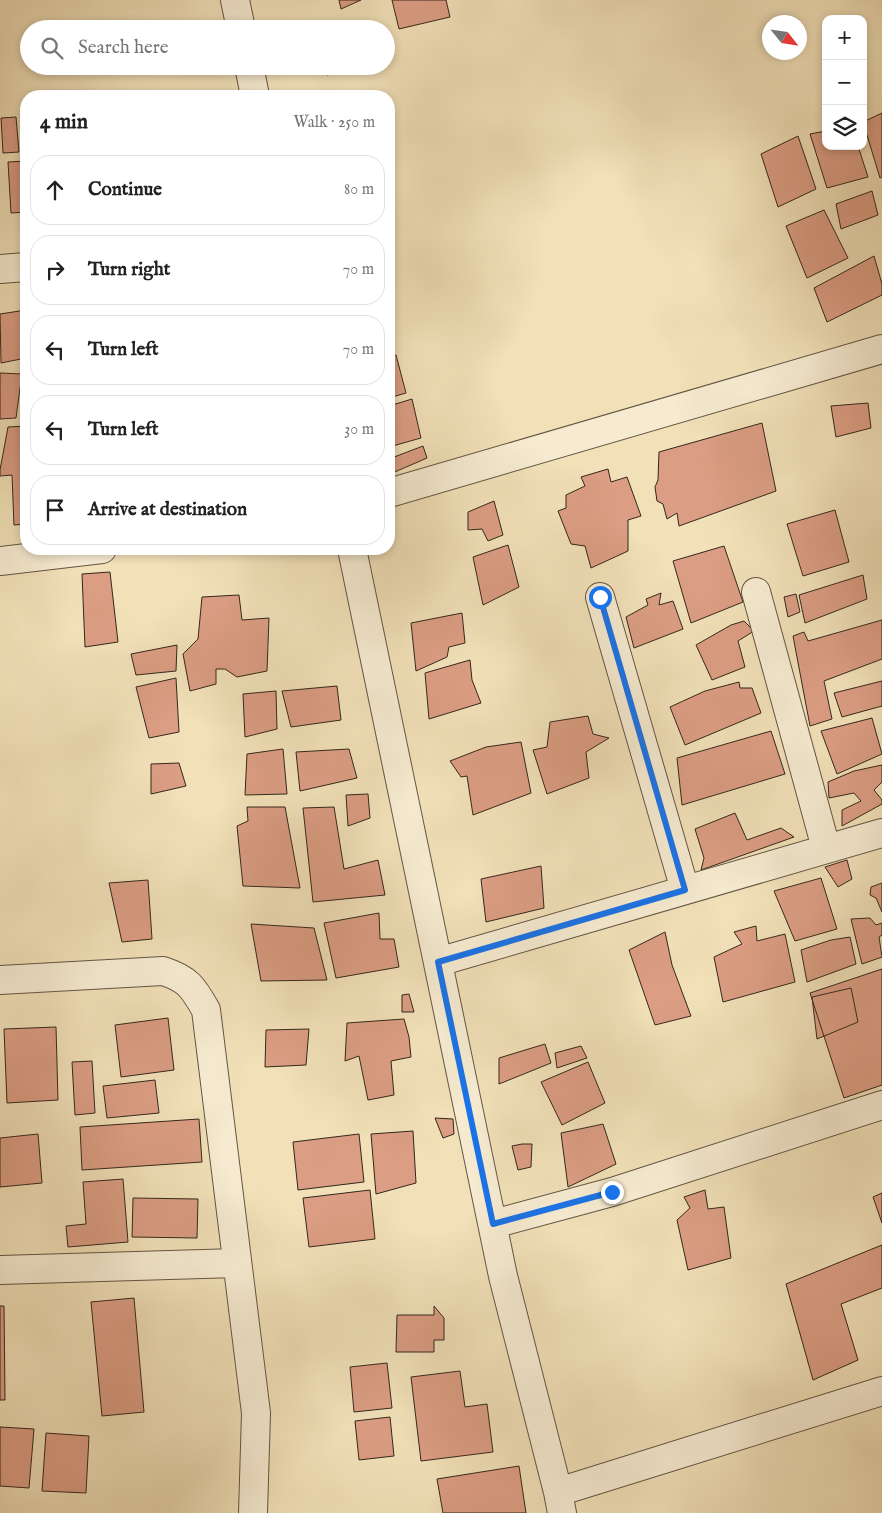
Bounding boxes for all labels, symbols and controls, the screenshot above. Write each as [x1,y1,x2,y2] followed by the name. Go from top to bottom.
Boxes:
[762,15,807,60] north arrow
[822,15,867,150] map controls
[822,15,867,60] button: +
[20,20,395,75] search box
[38,34,66,62] icon: search
[78,36,169,60] text: Search here
[822,60,867,105] button: −
[822,105,867,150] button: layers
[40,109,88,136] text: 4 min
[293,113,375,133] text: Walk · 250 m
[41,176,69,204] icon: ahead
[88,178,162,202] text: Continue
[344,180,374,200] text: 80 m
[41,256,69,284] icon: right
[88,258,170,282] text: Turn right
[343,260,374,280] text: 70 m
[41,336,69,364] icon: left
[88,338,159,362] text: Turn left
[343,340,374,360] text: 70 m
[41,416,69,444] icon: left
[88,418,159,442] text: Turn left
[344,420,374,440] text: 30 m
[41,496,69,524] icon: arrive
[88,498,247,522] text: Arrive at destination
[589,586,612,609] route start
[601,1181,624,1204] route end

